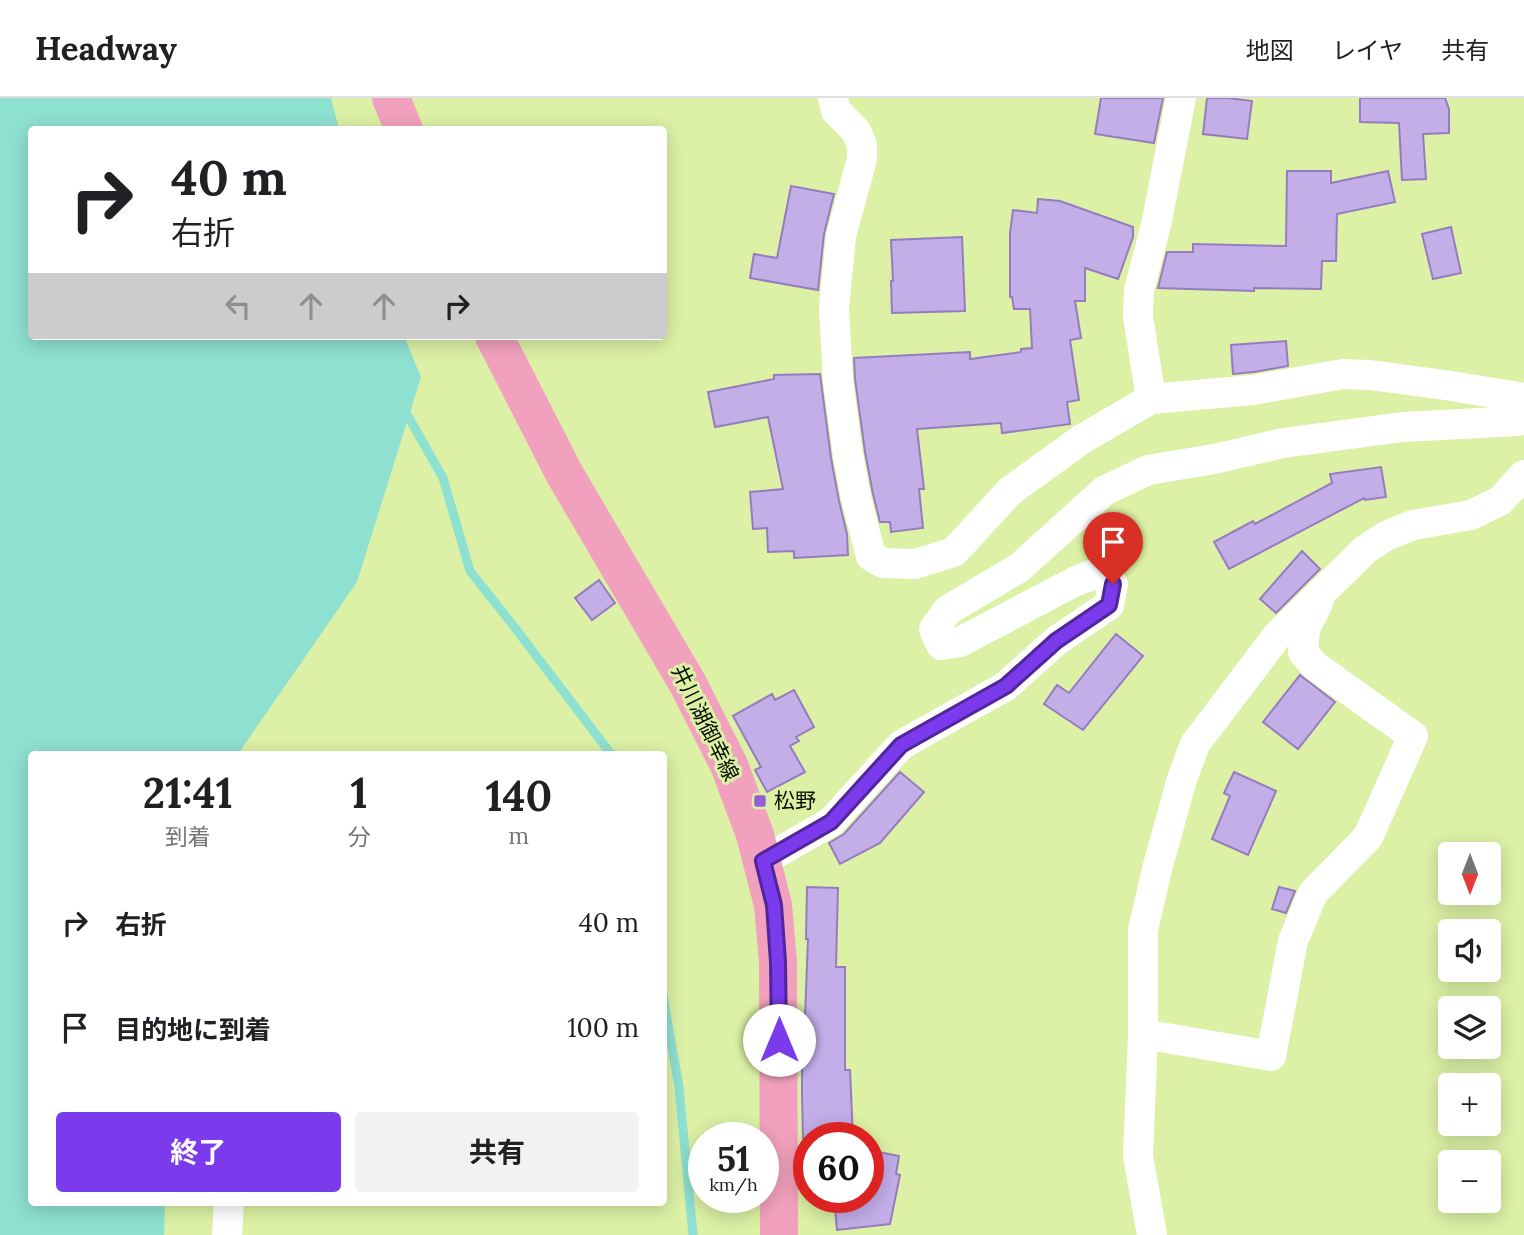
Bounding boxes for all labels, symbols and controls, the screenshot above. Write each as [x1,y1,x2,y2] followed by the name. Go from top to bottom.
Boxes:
[35,27,177,69] text: Headway
[1246,35,1294,66] text: 地図
[1332,35,1403,66] text: レイヤ
[1441,35,1489,66] text: 共有
[171,146,287,208] text: 40 m
[56,154,147,245] icon: right
[171,212,235,253] text: 右折
[219,287,257,325] icon: left
[292,287,330,325] icon: ahead
[365,287,403,325] icon: ahead
[438,287,476,325] icon: right
[1083,512,1143,584] pin
[1094,523,1132,561] icon: arrive
[666,660,745,785] street label: 井川湖御幸線
[143,766,233,820] text: 21:41
[351,766,368,820] text: 1
[485,769,552,823] text: 140
[774,787,816,814] place label: 松野
[752,793,768,809] marker: 松野
[509,821,529,850] text: m
[165,822,211,851] text: 到着
[348,822,371,851] text: 分
[1438,842,1502,905] north arrow
[1438,842,1501,1213] map controls
[56,904,94,942] icon: right
[579,906,639,939] text: 40 m
[115,908,167,941] text: 右折
[1438,919,1501,982] button: sound
[1438,996,1501,1059] button: layers
[742,1003,816,1077] position arrow
[56,1009,94,1047] icon: arrive
[567,1011,639,1044] text: 100 m
[115,1013,271,1046] text: 目的地に到着
[1438,1073,1501,1136] button: +
[56,1112,341,1192] button: 終了
[355,1112,639,1192] button: 共有
[793,1122,884,1213] speed limit sign: 60
[717,1136,750,1181] text: 51
[1438,1150,1501,1213] button: −
[709,1173,758,1196] text: km/h

